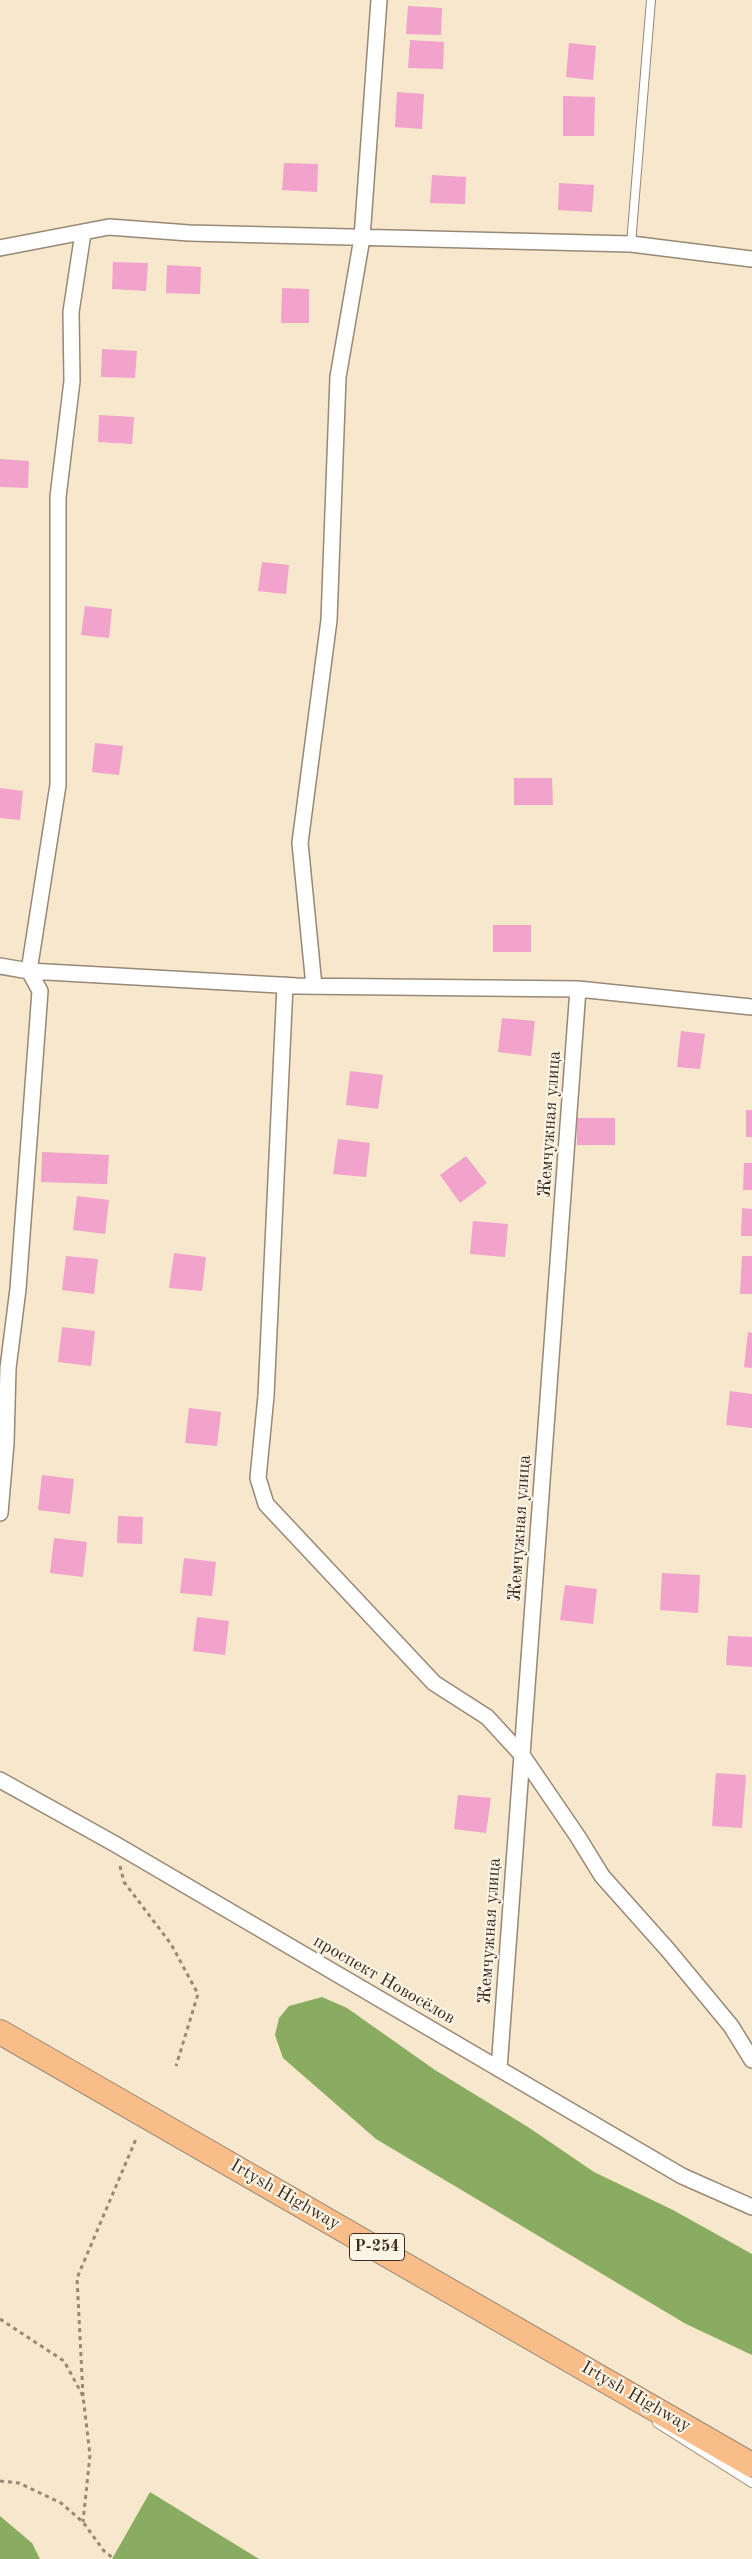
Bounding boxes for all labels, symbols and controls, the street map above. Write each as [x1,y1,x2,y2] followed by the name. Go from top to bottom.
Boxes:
[534,1050,566,1198] street label: Жемчужная улица
[504,1454,536,1602] street label: Жемчужная улица
[474,1857,506,2005] street label: Жемчужная улица
[309,1931,459,2029] street label: проспект Новосёлов
[226,2155,344,2235] street label: Irtysh Highway
[350,2234,404,2260] road number: Р-254
[577,2357,695,2437] street label: Irtysh Highway

